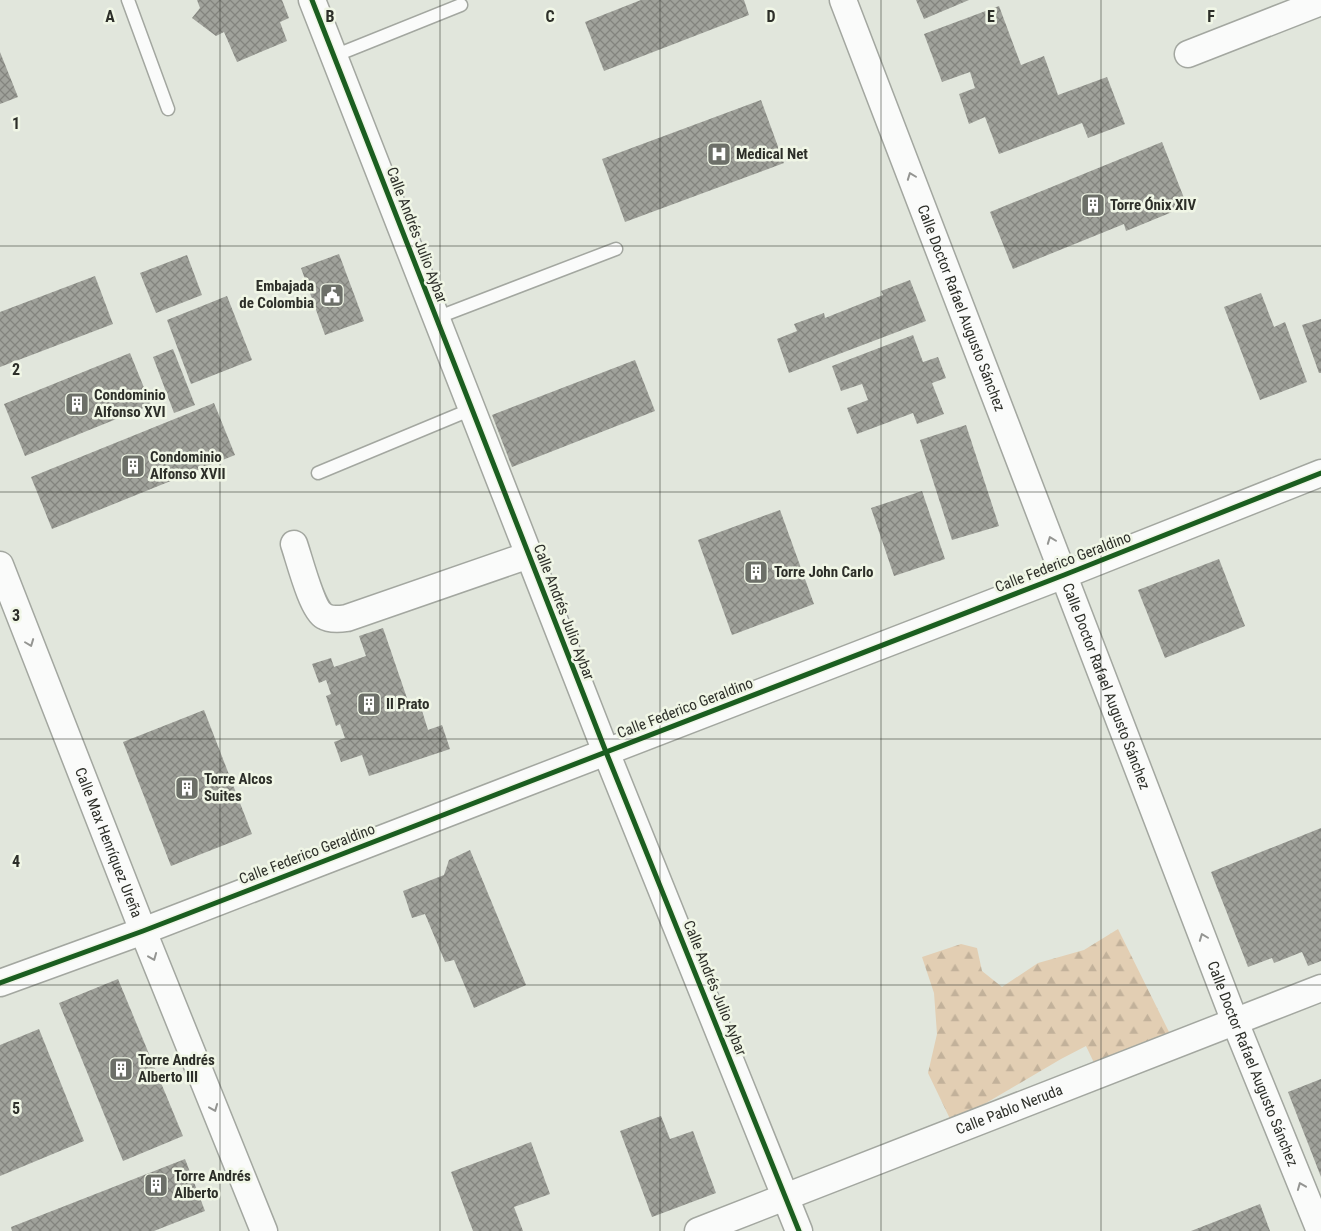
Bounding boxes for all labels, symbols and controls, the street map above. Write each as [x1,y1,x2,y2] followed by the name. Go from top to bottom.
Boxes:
[105,7,115,26] text: A
[326,7,335,26] text: B
[545,7,555,26] text: C
[766,7,776,26] text: D
[987,7,995,26] text: E
[1207,7,1215,26] text: F
[12,114,20,133] text: 1
[706,141,732,167] hospital icon: Medical Net
[736,145,808,163] place label: Medical Net
[383,164,451,306] street label: Calle Andrés Julio Aybar
[907,172,917,181] one-way arrow
[1080,192,1106,218] building icon: Torre Ónix XIV
[1110,196,1196,214] place label: Torre Ónix XIV
[913,202,1009,414] street label: Calle Doctor Rafael Augusto Sánchez
[239,277,314,312] place label: Embajada de Colombia
[319,282,345,308] public building icon: Embajada de Colombia
[12,360,20,379] text: 2
[94,386,166,421] place label: Condominio Alfonso XVI
[64,391,90,417] building icon: Condominio Alfonso XVI
[150,448,226,483] place label: Condominio Alfonso XVII
[120,453,146,479] building icon: Condominio Alfonso XVII
[993,528,1133,596] street label: Calle Federico Geraldino
[1046,536,1057,545] one-way arrow
[530,541,598,683] street label: Calle Andrés Julio Aybar
[743,559,769,585] building icon: Torre John Carlo
[774,563,873,581] place label: Torre John Carlo
[1058,580,1154,792] street label: Calle Doctor Rafael Augusto Sánchez
[12,606,20,625] text: 3
[24,638,34,646] one-way arrow
[615,674,755,742] street label: Calle Federico Geraldino
[356,691,382,717] building icon: Il Prato
[386,695,429,713] place label: Il Prato
[71,765,146,920] street label: Calle Max Henríquez Ureña
[204,770,273,805] place label: Torre Alcos Suites
[174,775,200,801] building icon: Torre Alcos Suites
[237,820,377,888] street label: Calle Federico Geraldino
[12,852,20,871] text: 4
[680,918,751,1059] street label: Calle Andrés Julio Aybar
[1199,933,1209,942] one-way arrow
[147,952,157,961] one-way arrow
[1204,959,1302,1169] street label: Calle Doctor Rafael Augusto Sánchez
[138,1051,215,1086] place label: Torre Andrés Alberto III
[108,1056,134,1082] building icon: Torre Andrés Alberto III
[953,1081,1065,1139] street label: Calle Pablo Neruda
[12,1099,20,1118] text: 5
[208,1103,218,1112] one-way arrow
[174,1167,251,1202] place label: Torre Andrés Alberto
[143,1172,169,1198] building icon: Torre Andrés Alberto
[1297,1182,1308,1191] one-way arrow

